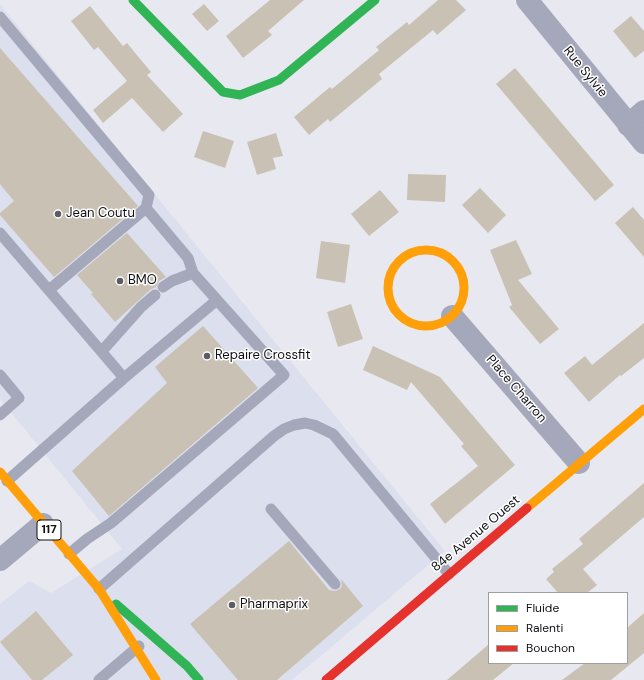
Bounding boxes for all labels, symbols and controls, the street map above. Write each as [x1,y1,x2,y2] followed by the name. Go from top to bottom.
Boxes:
[560,43,610,101] street label: Rue Sylvie
[66,206,135,222] place label: Jean Coutu
[53,209,63,219] marker: Jean Coutu
[128,273,157,289] place label: BMO
[115,276,125,286] marker: BMO
[215,348,311,364] place label: Repaire Crossfit
[202,351,212,361] marker: Repaire Crossfit
[482,352,550,426] street label: Place Charron
[429,493,523,575] street label: 84e Avenue Ouest
[37,520,61,540] road number: 117
[488,592,628,664] legend
[240,597,308,613] place label: Pharmaprix
[227,600,237,610] marker: Pharmaprix
[526,600,559,616] text: Fluide
[526,620,563,636] text: Ralenti
[526,640,575,656] text: Bouchon

